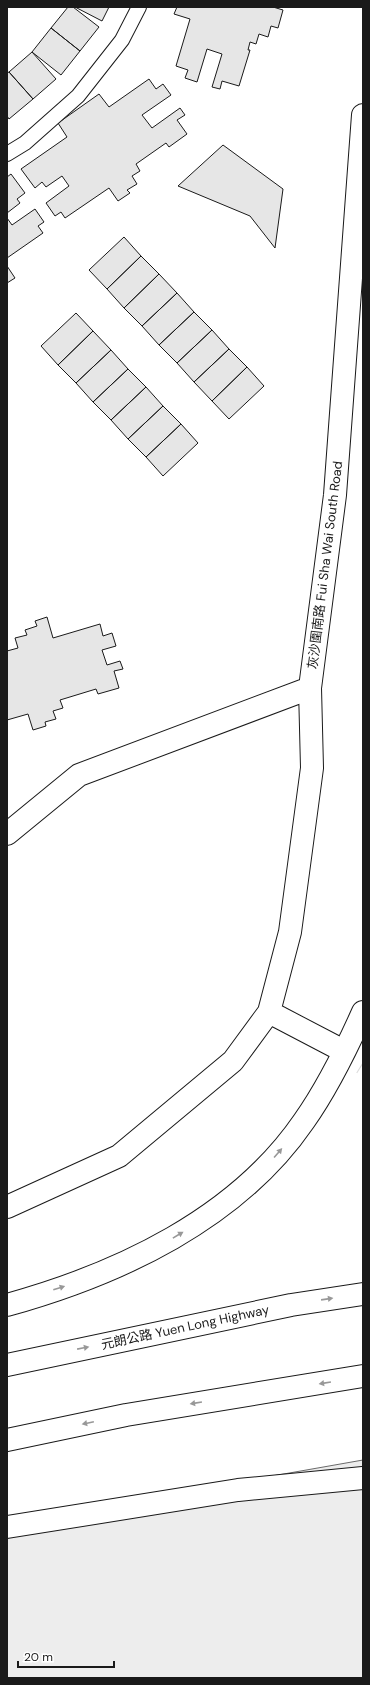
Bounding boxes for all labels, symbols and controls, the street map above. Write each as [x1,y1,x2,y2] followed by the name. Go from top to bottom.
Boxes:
[304,460,346,670] street label: 灰沙圍南路 Fui Sha Wai South Road
[273,1148,282,1158] one-way arrow
[173,1231,183,1239] one-way arrow
[54,1285,66,1291] one-way arrow
[321,1296,333,1302] one-way arrow
[99,1301,271,1353] street label: 元朗公路 Yuen Long Highway
[77,1345,89,1351] one-way arrow
[318,1380,331,1386] one-way arrow
[190,1401,202,1407] one-way arrow
[82,1420,94,1426] one-way arrow
[18,1643,114,1669] scale bar
[24,1649,53,1665] text: 20 m

